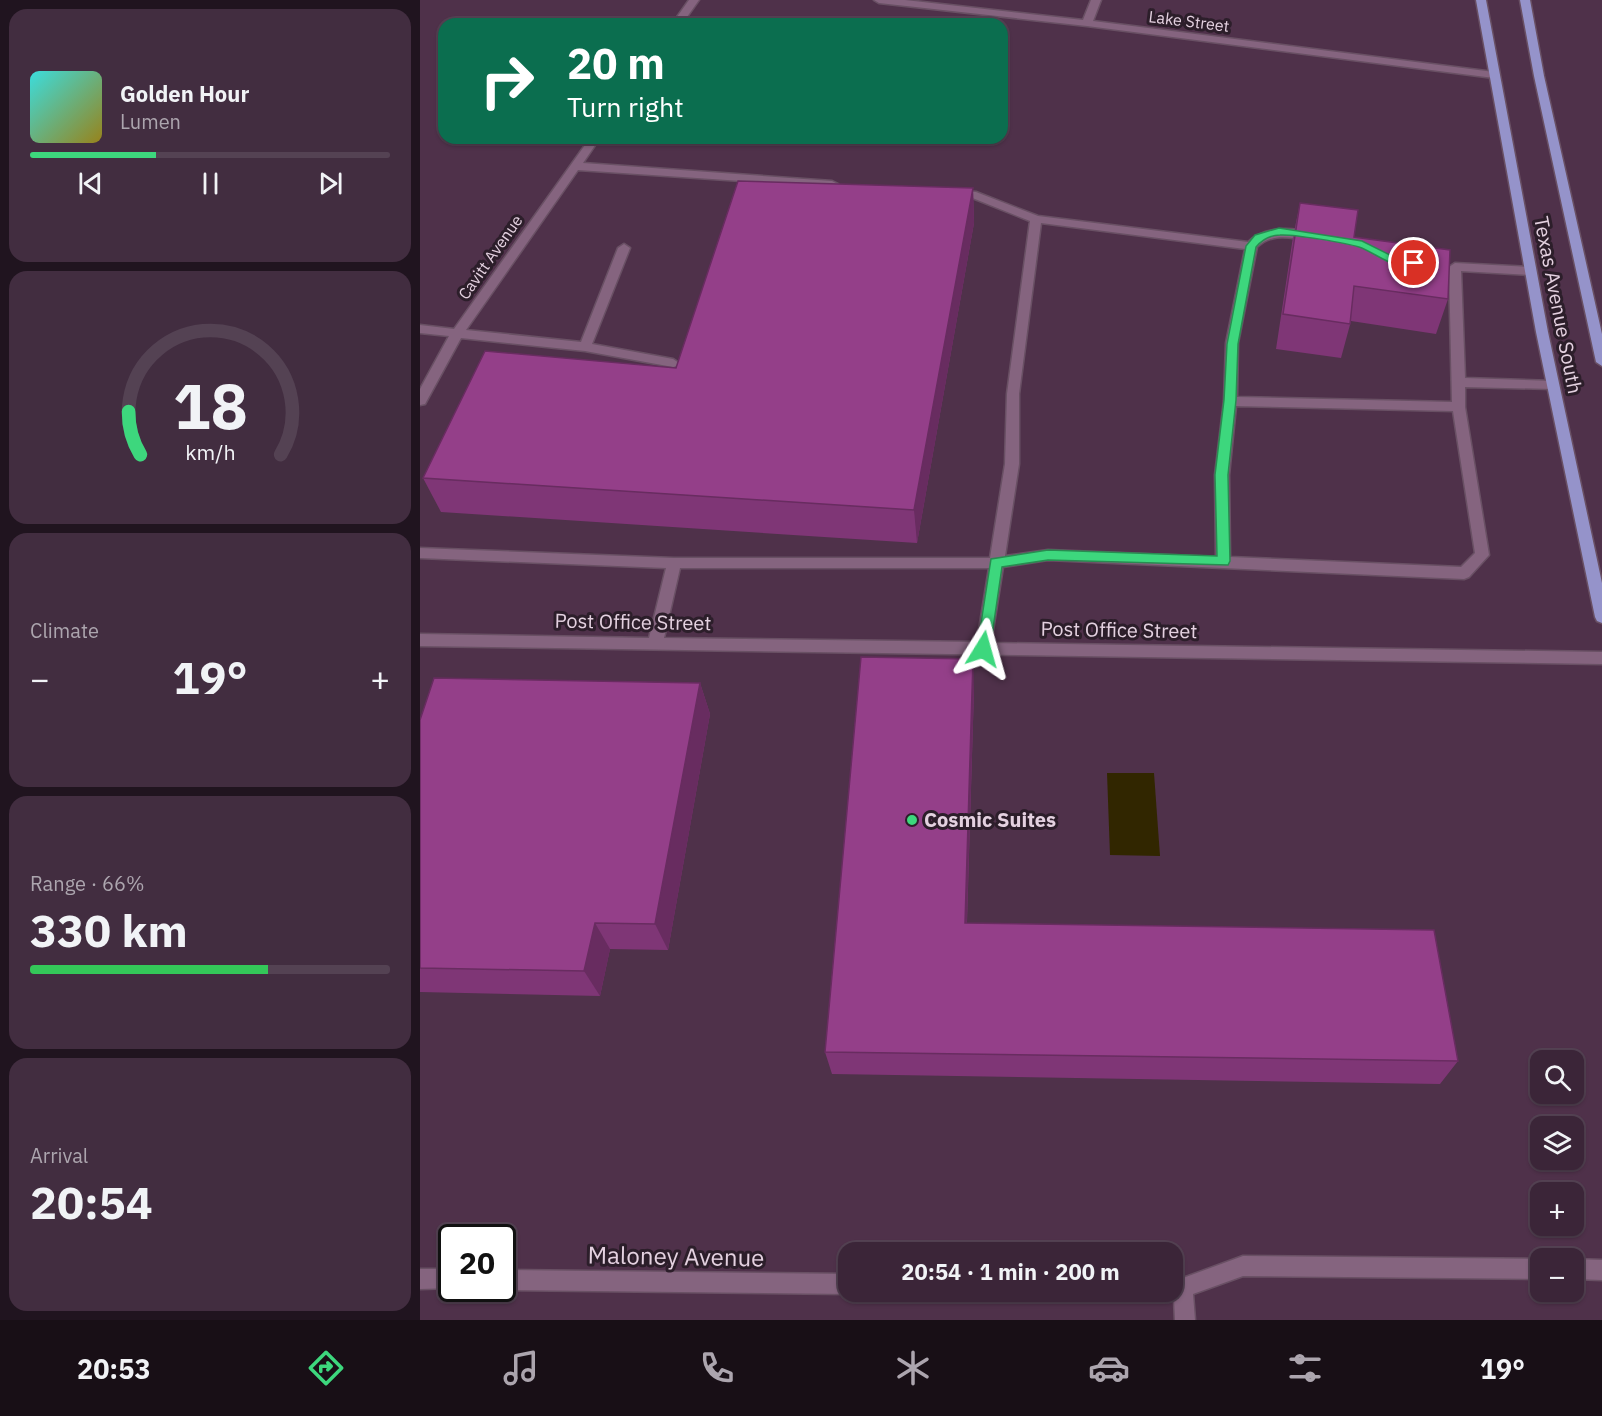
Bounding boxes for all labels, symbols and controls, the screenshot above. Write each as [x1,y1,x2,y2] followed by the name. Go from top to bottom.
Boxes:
[1148,6,1230,36] street label: Lake Street
[567,36,665,91] text: 20 m
[468,42,546,120] icon: right
[120,79,249,108] text: Golden Hour
[567,89,684,124] text: Turn right
[120,108,181,135] text: Lumen
[74,167,107,200] icon: previous
[194,167,227,200] icon: pause
[314,167,347,200] icon: next
[454,211,527,303] street label: Cavitt Avenue
[1528,214,1589,396] street label: Texas Avenue South
[1388,237,1439,288] pin
[1397,246,1430,279] icon: arrive
[173,365,247,446] text: 18
[185,438,235,466] text: km/h
[554,607,712,636] street label: Post Office Street
[1040,615,1198,644] street label: Post Office Street
[30,617,99,644] text: Climate
[951,617,1015,681] position arrow
[172,648,248,706] text: 19°
[30,657,50,700] text: −
[370,657,390,700] text: +
[924,806,1056,833] place label: Cosmic Suites
[905,813,919,827] marker: Cosmic Suites
[30,870,145,897] text: Range · 66%
[30,901,188,959] text: 330 km
[1530,1050,1584,1302] map controls
[1530,1050,1584,1104] button: search
[1530,1116,1584,1170] button: layers
[30,1142,88,1169] text: Arrival
[30,1173,153,1231] text: 20:54
[1530,1182,1584,1236] button: +
[438,1224,516,1302] speed limit sign: 20
[587,1238,765,1274] street label: Maloney Avenue
[1530,1248,1584,1302] button: −
[901,1257,1120,1286] text: 20:54 · 1 min · 200 m
[305,1347,347,1389] icon: directions
[500,1347,542,1389] icon: music
[696,1347,738,1389] icon: phone
[892,1347,934,1389] icon: climate
[1088,1347,1130,1389] icon: car
[1284,1347,1326,1389] icon: filters
[77,1351,151,1386] text: 20:53
[1480,1351,1525,1386] text: 19°

